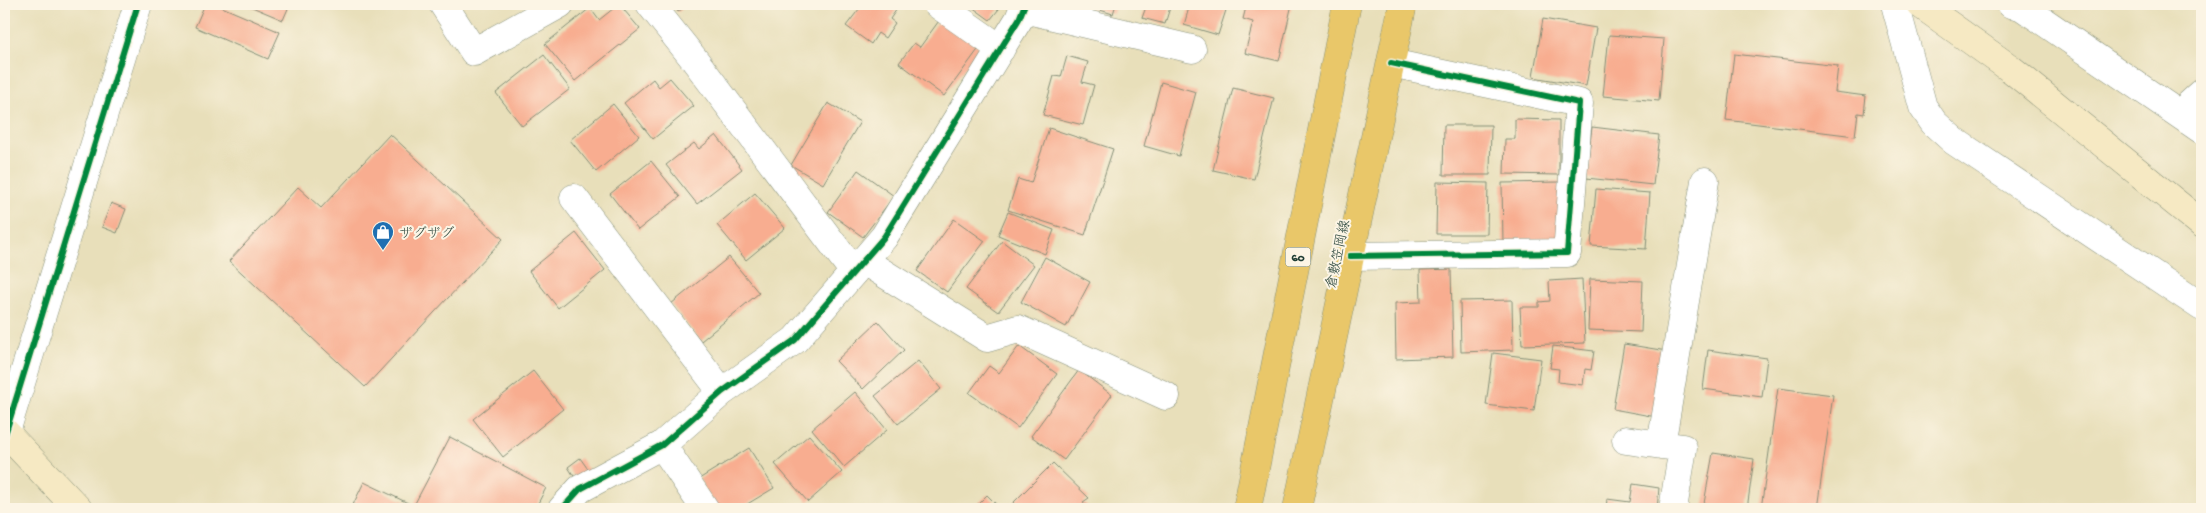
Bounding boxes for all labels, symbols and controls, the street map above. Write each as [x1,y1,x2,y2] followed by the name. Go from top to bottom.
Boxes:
[1324,219,1355,291] street label: 倉敷笠岡線
[371,220,395,251] shop icon: ザグザグ
[399,226,454,243] place label: ザグザグ
[1286,248,1310,266] road number: 60

